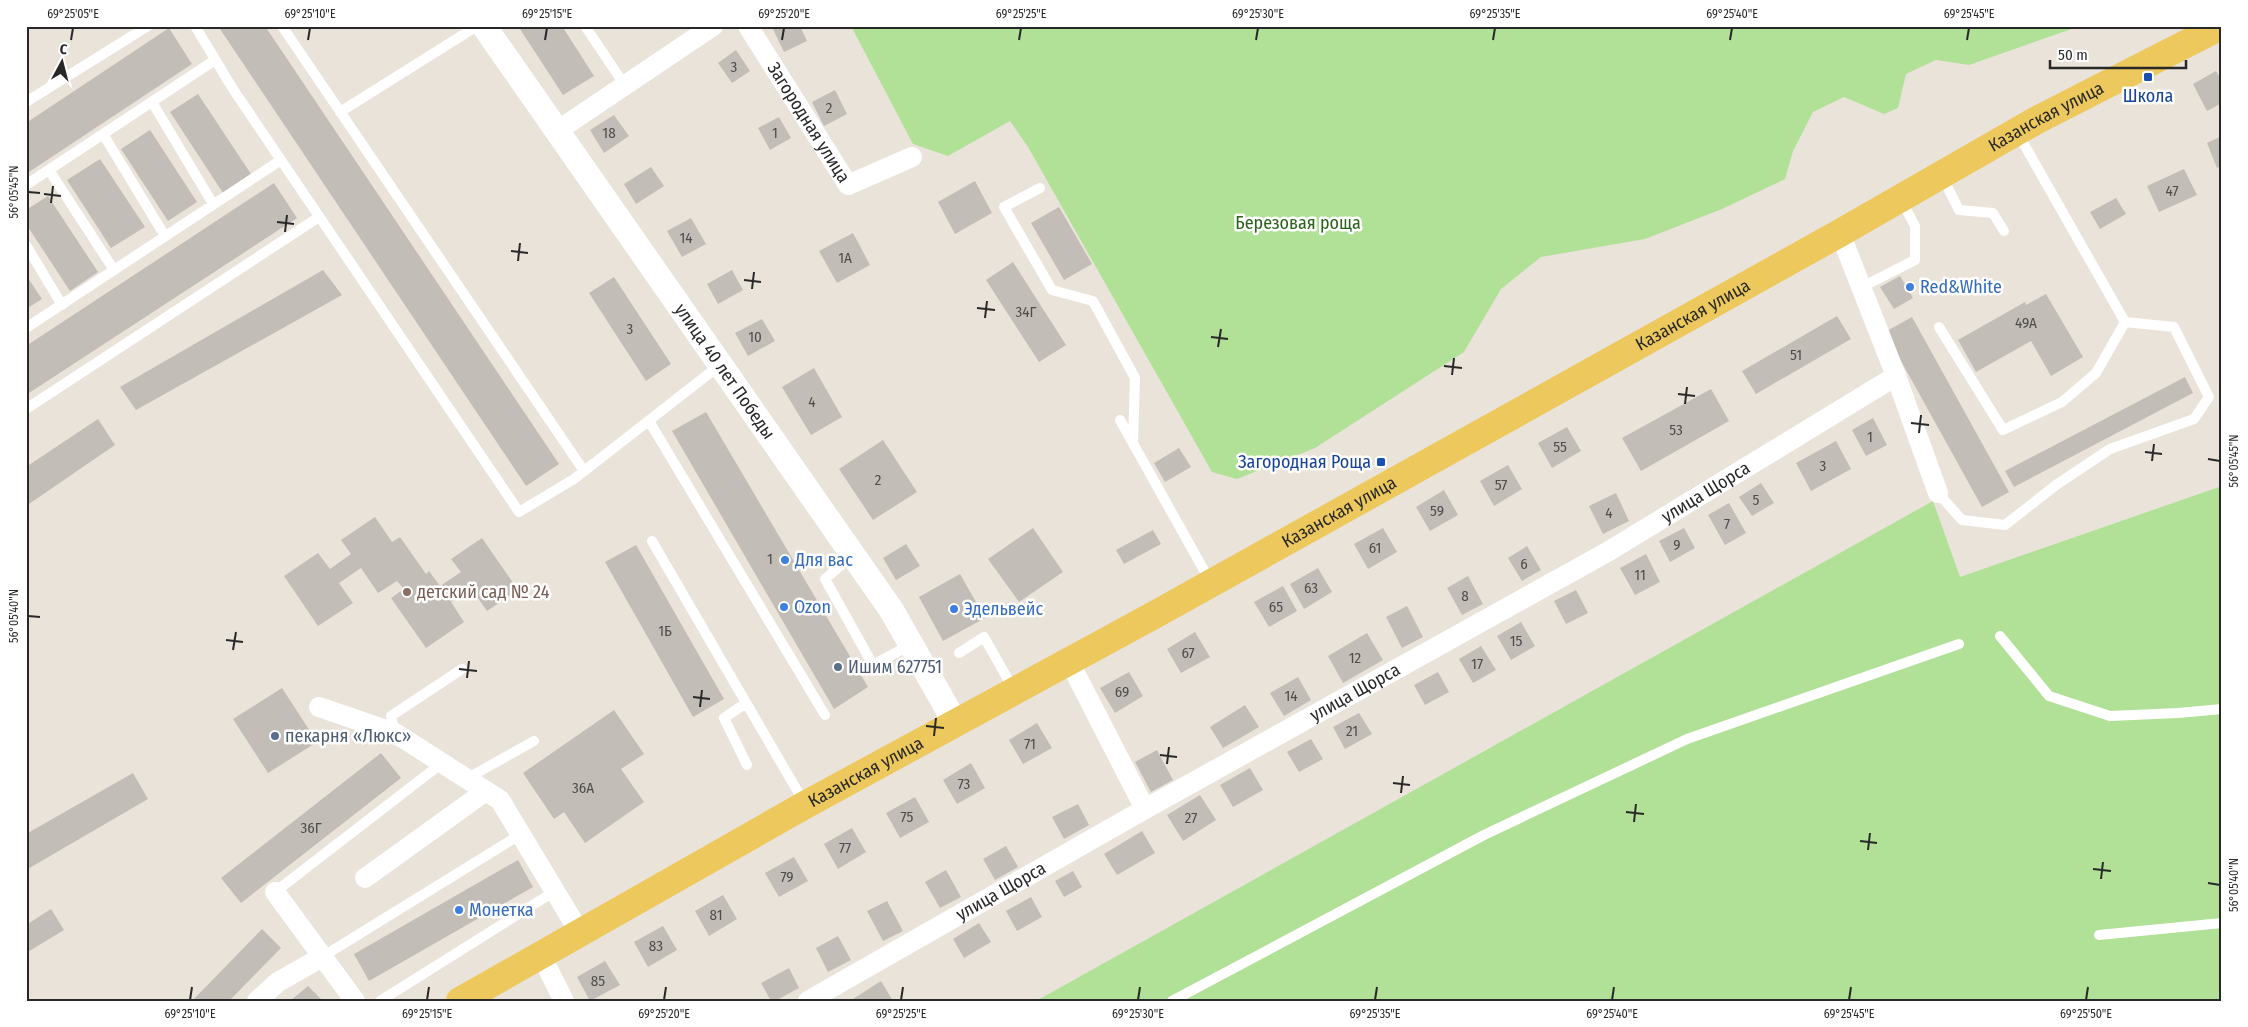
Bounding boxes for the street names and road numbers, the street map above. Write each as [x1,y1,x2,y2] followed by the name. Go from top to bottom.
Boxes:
[763,58,855,187] street label: Загородная улица
[1984,77,2107,157] street label: Казанская улица
[1632,274,1754,356] street label: Казанская улица
[670,299,780,443] street label: улица 40 лет Победы
[1657,457,1754,527] street label: улица Щорса
[1278,471,1400,553] street label: Казанская улица
[1306,658,1404,726] street label: улица Щорса
[804,732,927,812] street label: Казанская улица
[952,857,1050,925] street label: улица Щорса

